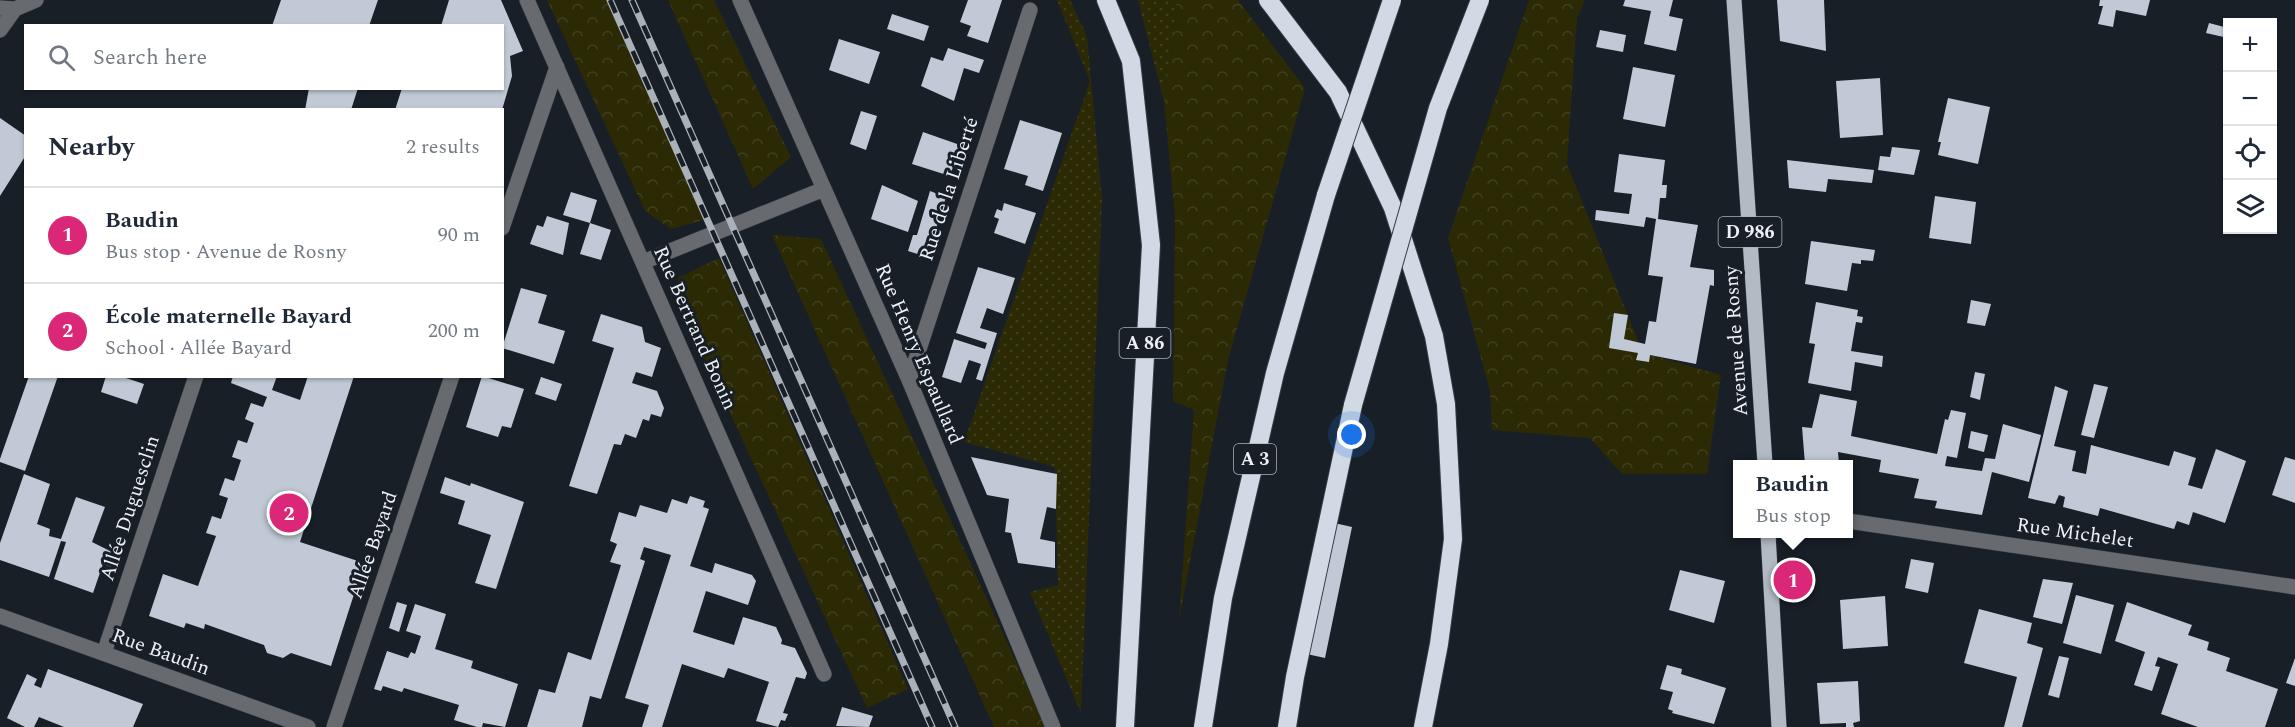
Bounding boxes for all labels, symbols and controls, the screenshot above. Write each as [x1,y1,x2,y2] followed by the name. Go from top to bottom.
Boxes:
[2223,18,2277,234] map controls
[2223,18,2277,72] button: +
[24,24,504,90] search box
[45,41,78,74] icon: search
[93,41,207,74] text: Search here
[2223,72,2277,126] button: −
[912,113,987,265] street label: Rue de la Liberté
[2223,126,2277,180] button: locate
[48,127,134,167] text: Nearby
[406,132,480,162] text: 2 results
[2223,180,2277,234] button: layers
[105,204,179,237] text: Baudin
[1718,217,1782,247] road number: D 986
[62,220,73,250] text: 1
[438,220,480,250] text: 90 m
[105,237,346,267] text: Bus stop · Avenue de Rosny
[645,241,745,415] street label: Rue Bertrand Bonin
[867,259,971,449] street label: Rue Henry Espaullard
[1716,263,1756,417] street label: Avenue de Rosny
[105,300,352,333] text: École maternelle Bayard
[62,316,73,346] text: 2
[428,316,480,346] text: 200 m
[1120,328,1170,358] road number: A 86
[105,333,292,363] text: School · Allée Bayard
[1337,420,1366,449] your location
[92,431,168,585] street label: Allée Duguesclin
[1234,444,1276,474] road number: A 3
[1733,460,1853,538] popup
[1755,468,1829,501] text: Baudin
[341,487,405,603] street label: Allée Bayard
[270,490,308,536] pin: 2
[1755,501,1831,531] text: Bus stop
[2014,510,2136,556] street label: Rue Michelet
[1774,558,1812,602] pin: 1
[108,620,214,684] street label: Rue Baudin

